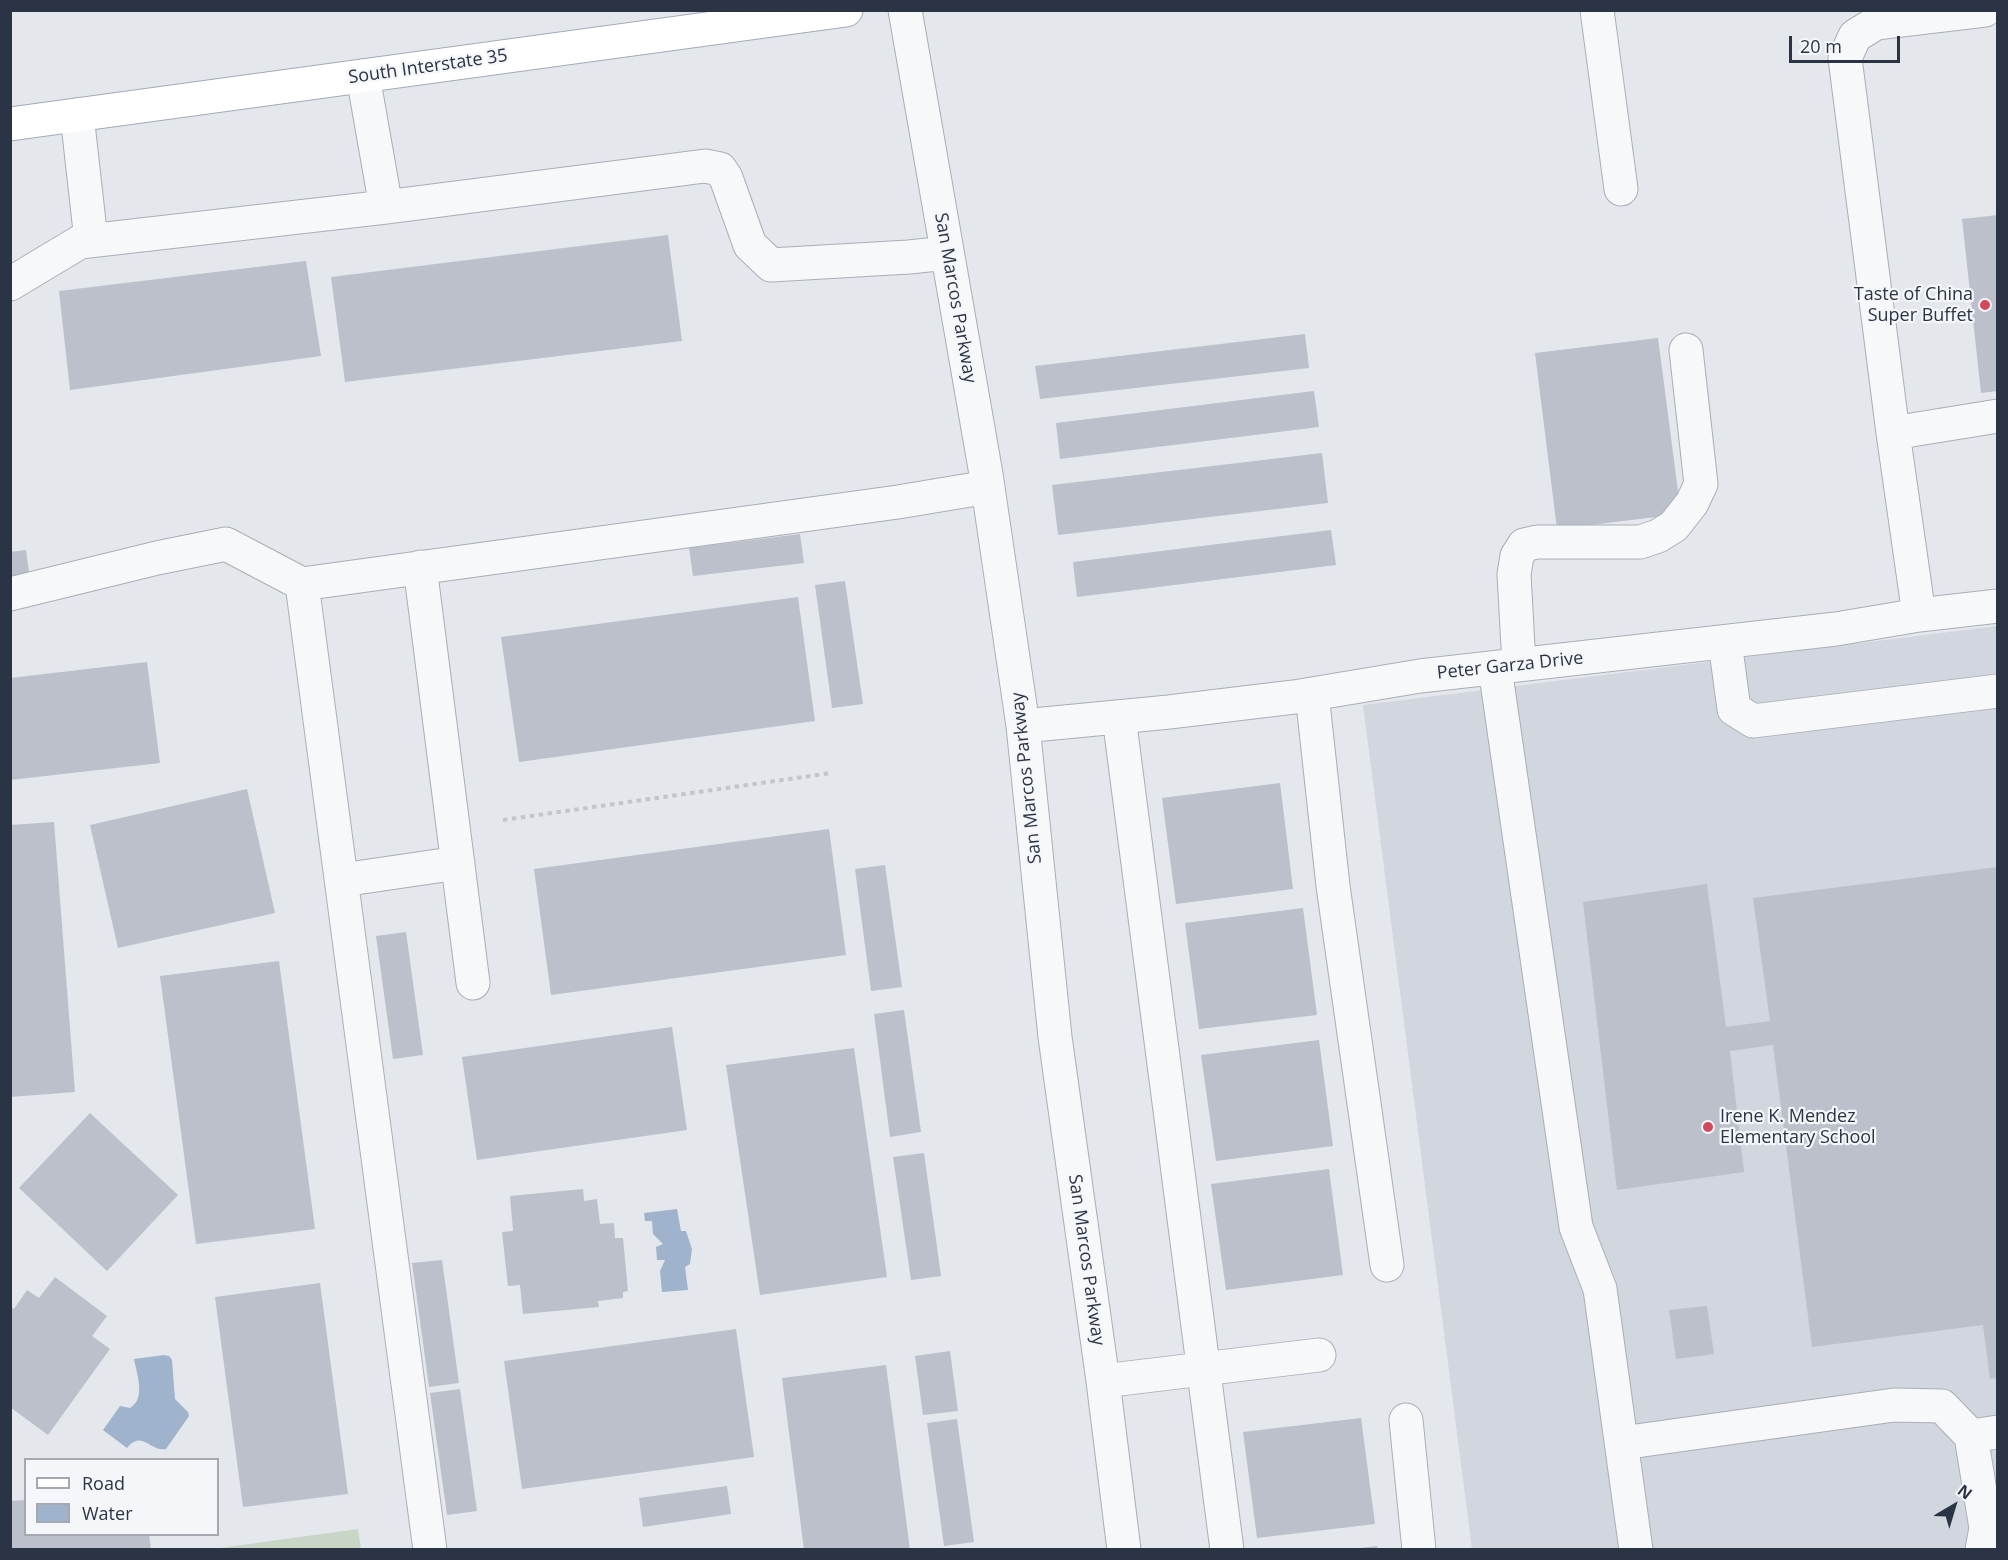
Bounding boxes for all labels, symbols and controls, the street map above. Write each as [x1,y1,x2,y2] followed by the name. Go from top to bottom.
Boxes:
[1792,24,1903,62] scale bar
[1800,34,1842,58] text: 20 m
[347,45,509,89] street label: South Interstate 35
[929,211,981,385] street label: San Marcos Parkway
[1854,284,1973,326] place label: Taste of China Super Buffet
[1978,298,1992,312] marker: Taste of China Super Buffet
[1436,648,1584,684] street label: Peter Garza Drive
[1007,691,1047,865] street label: San Marcos Parkway
[1720,1106,1876,1148] place label: Irene K. Mendez Elementary School
[1701,1120,1715,1134] marker: Irene K. Mendez Elementary School
[1063,1173,1109,1347] street label: San Marcos Parkway
[24,1458,219,1536] legend
[82,1471,125,1495] text: Road
[1924,1476,1984,1536] north arrow
[1953,1479,1977,1504] text: N
[82,1501,133,1525] text: Water

